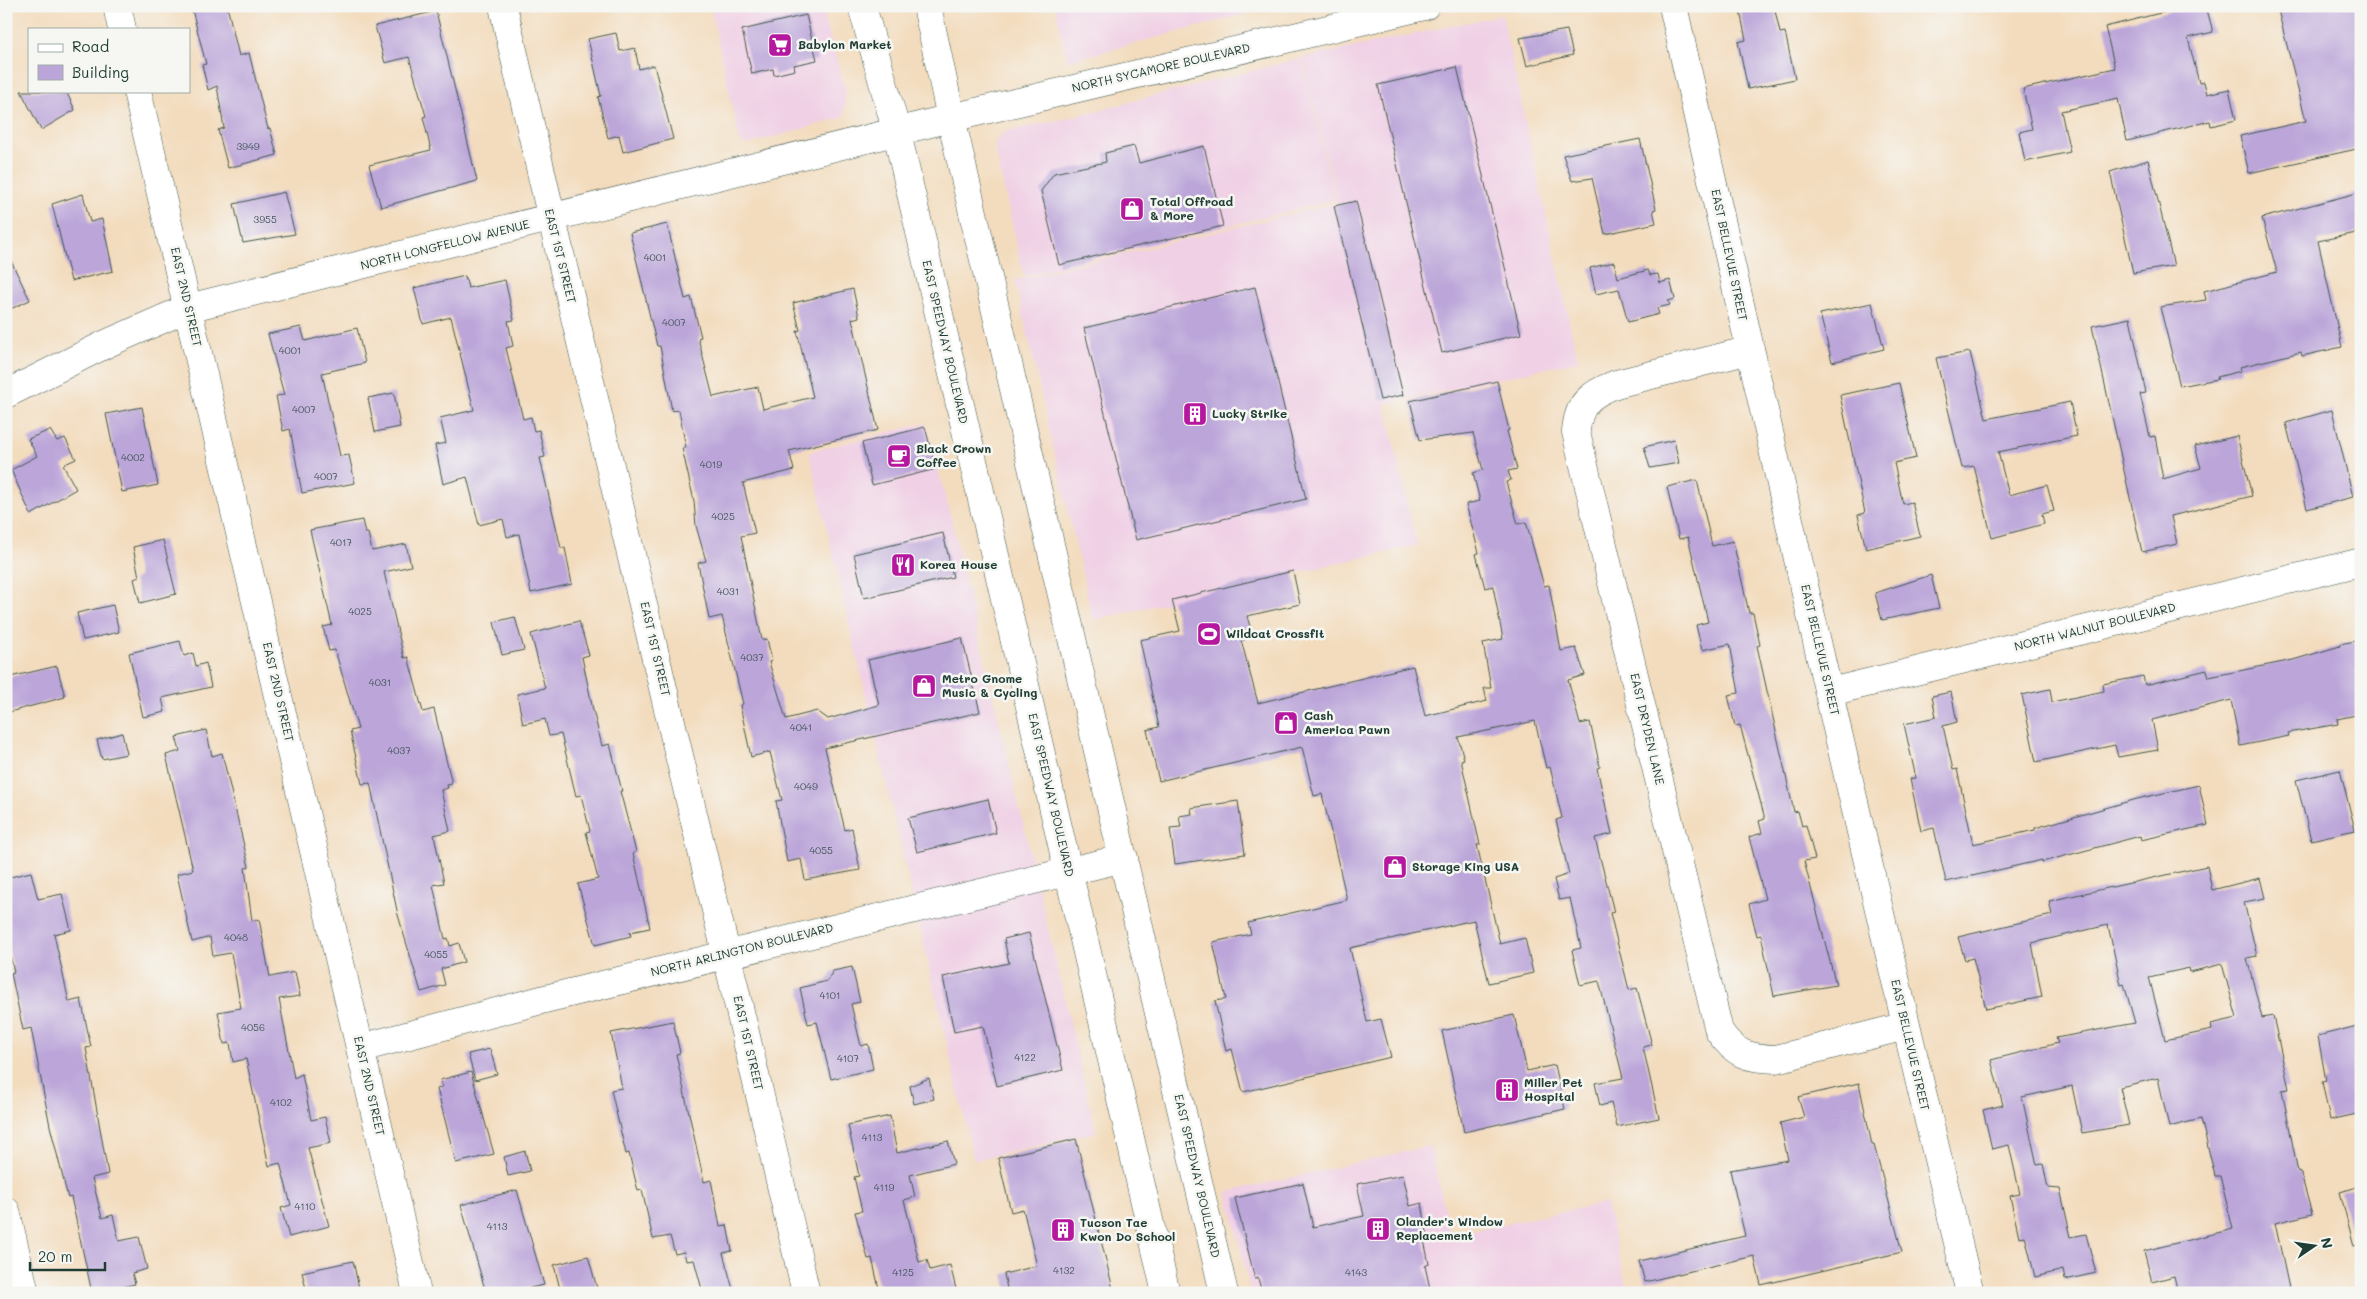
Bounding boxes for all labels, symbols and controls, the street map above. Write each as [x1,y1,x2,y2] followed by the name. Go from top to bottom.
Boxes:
[28,28,190,92] legend
[767,32,793,58] supermarket icon: Babylon Market
[72,36,109,56] text: Road
[798,36,892,52] place label: Babylon Market
[1070,39,1251,95] street label: NORTH SYCAMORE BOULEVARD
[72,62,129,82] text: Building
[236,139,260,153] house number: 3949
[1708,187,1752,322] street label: EAST BELLEVUE STREET
[1150,193,1234,223] place label: Total Offroad & More
[1119,196,1145,222] shop icon: Total Offroad & More
[542,207,581,305] street label: EAST 1ST STREET
[253,212,277,226] house number: 3955
[359,215,531,273] street label: NORTH LONGFELLOW AVENUE
[168,245,206,348] street label: EAST 2ND STREET
[644,250,666,264] house number: 4001
[919,258,973,425] street label: EAST SPEEDWAY BOULEVARD
[662,315,686,329] house number: 4007
[279,343,301,357] house number: 4001
[1182,401,1208,427] building icon: Lucky Strike
[292,402,316,416] house number: 4007
[1212,405,1287,421] place label: Lucky Strike
[916,440,991,470] place label: Black Crown Coffee
[886,443,912,469] cafe icon: Black Crown Coffee
[121,450,145,464] house number: 4002
[700,457,722,471] house number: 4019
[314,469,338,483] house number: 4007
[711,509,735,523] house number: 4025
[330,535,352,549] house number: 4017
[890,552,916,578] restaurant icon: Korea House
[920,556,997,572] place label: Korea House
[1798,583,1844,717] street label: EAST BELLEVUE STREET
[717,584,739,598] house number: 4031
[2012,598,2177,654] street label: NORTH WALNUT BOULEVARD
[637,600,675,698] street label: EAST 1ST STREET
[348,604,372,618] house number: 4025
[1196,621,1222,647] sports icon: Wildcat Crossfit
[1226,625,1324,641] place label: Wildcat Crossfit
[260,640,298,743] street label: EAST 2ND STREET
[740,650,764,664] house number: 4037
[942,670,1037,700] place label: Metro Gnome Music & Cycling
[1627,671,1669,786] street label: EAST DRYDEN LANE
[911,673,937,699] shop icon: Metro Gnome Music & Cycling
[369,675,391,689] house number: 4031
[1304,707,1390,737] place label: Cash America Pawn
[1273,710,1299,736] shop icon: Cash America Pawn
[1025,711,1079,878] street label: EAST SPEEDWAY BOULEVARD
[790,720,812,734] house number: 4041
[387,743,411,757] house number: 4037
[794,779,818,793] house number: 4049
[809,843,833,857] house number: 4055
[1382,854,1408,880] shop icon: Storage King USA
[1412,858,1519,874] place label: Storage King USA
[649,919,835,979] street label: NORTH ARLINGTON BOULEVARD
[224,930,248,944] house number: 4048
[424,947,448,961] house number: 4055
[1888,978,1934,1112] street label: EAST BELLEVUE STREET
[820,988,840,1002] house number: 4101
[730,994,768,1092] street label: EAST 1ST STREET
[241,1020,265,1034] house number: 4056
[351,1034,389,1137] street label: EAST 2ND STREET
[1014,1050,1036,1064] house number: 4122
[837,1051,859,1065] house number: 4107
[1524,1074,1583,1104] place label: Miller Pet Hospital
[1494,1077,1520,1103] building icon: Miller Pet Hospital
[1171,1092,1225,1259] street label: EAST SPEEDWAY BOULEVARD
[270,1095,292,1109] house number: 4102
[862,1130,882,1144] house number: 4113
[874,1180,894,1194] house number: 4119
[295,1199,315,1213] house number: 4110
[1396,1213,1503,1243] place label: Olander's Window Replacement
[1080,1214,1175,1244] place label: Tucson Tae Kwon Do School
[1365,1216,1391,1242] building icon: Olander's Window Replacement
[1050,1217,1076,1243] building icon: Tucson Tae Kwon Do School
[487,1219,507,1233] house number: 4113
[2290,1222,2340,1272] north arrow
[2317,1236,2338,1250] text: N
[30,1239,105,1271] scale bar
[38,1246,72,1266] text: 20 m
[1053,1263,1075,1277] house number: 4132
[892,1265,914,1279] house number: 4125
[1345,1265,1367,1279] house number: 4143

